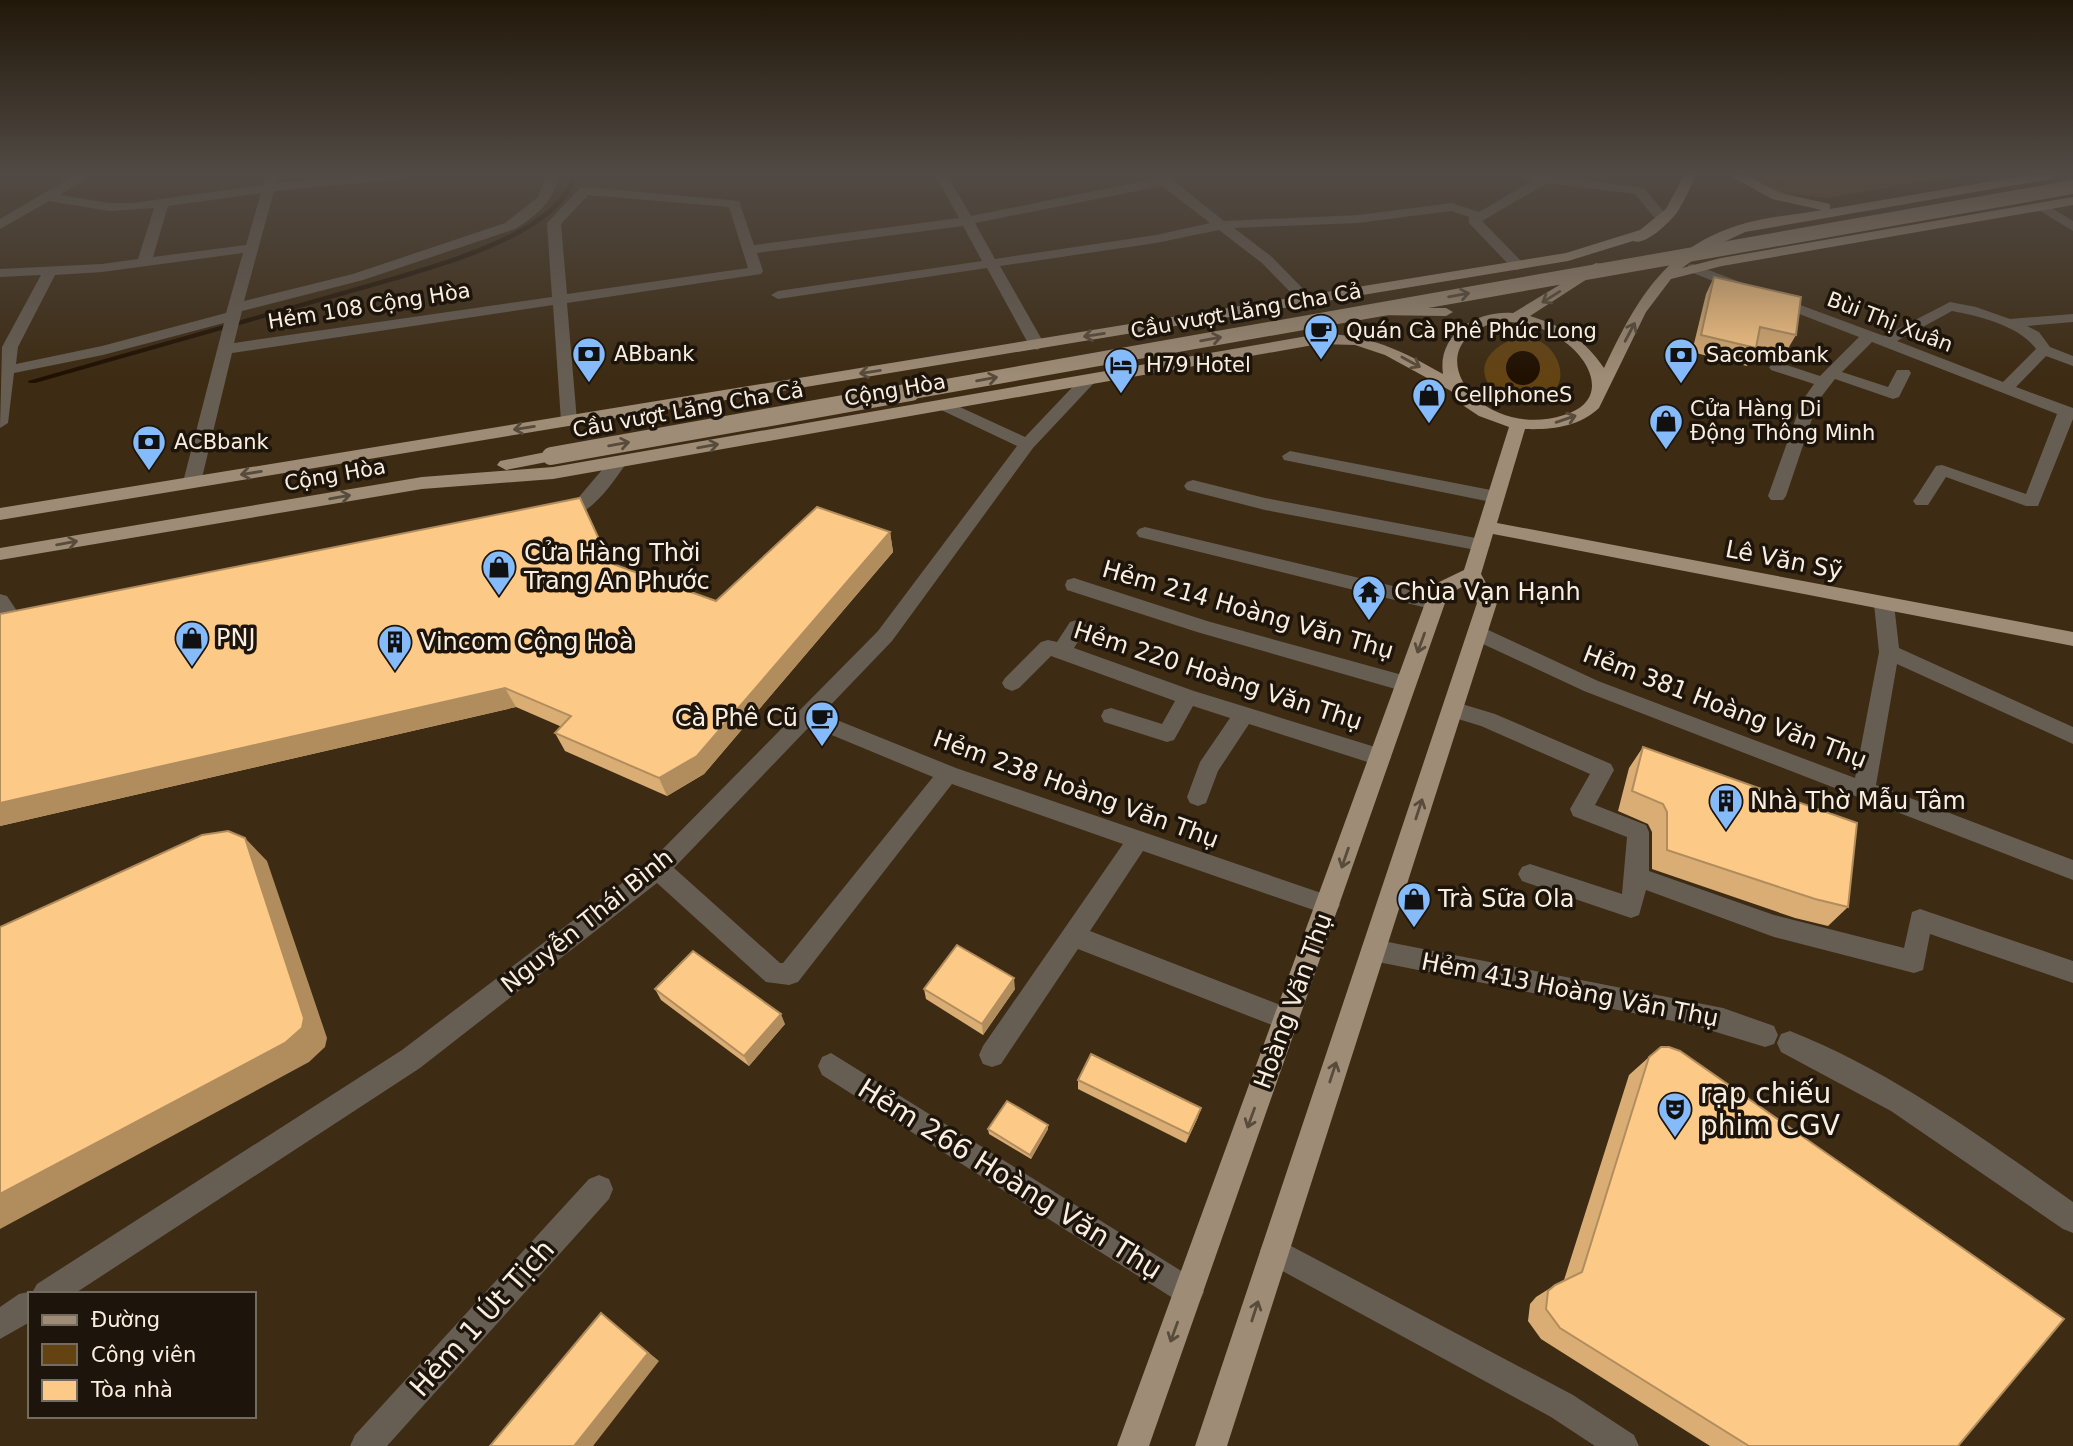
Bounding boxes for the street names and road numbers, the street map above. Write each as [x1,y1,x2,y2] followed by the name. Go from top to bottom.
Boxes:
[266,278,472,334] street label: Hẻm 108 Cộng Hòa
[1129,279,1363,343] street label: Cầu vượt Lăng Cha Cả
[1824,287,1956,357] street label: Bùi Thị Xuân
[843,369,947,411] street label: Cộng Hòa
[571,378,805,442] street label: Cầu vượt Lăng Cha Cả
[283,454,387,496] street label: Cộng Hòa
[1723,535,1845,585] street label: Lê Văn Sỹ
[1099,555,1397,665] street label: Hẻm 214 Hoàng Văn Thụ
[1070,616,1366,736] street label: Hẻm 220 Hoàng Văn Thụ
[1579,640,1871,774] street label: Hẻm 381 Hoàng Văn Thụ
[929,724,1223,854] street label: Hẻm 238 Hoàng Văn Thụ
[495,842,678,999] street label: Nguyễn Thái Bình
[1248,909,1338,1093] street label: Hoàng Văn Thụ
[1419,947,1721,1033] street label: Hẻm 413 Hoàng Văn Thụ
[852,1072,1168,1286] street label: Hẻm 266 Hoàng Văn Thụ
[402,1232,561,1403] street label: Hẻm 1 Út Tịch

